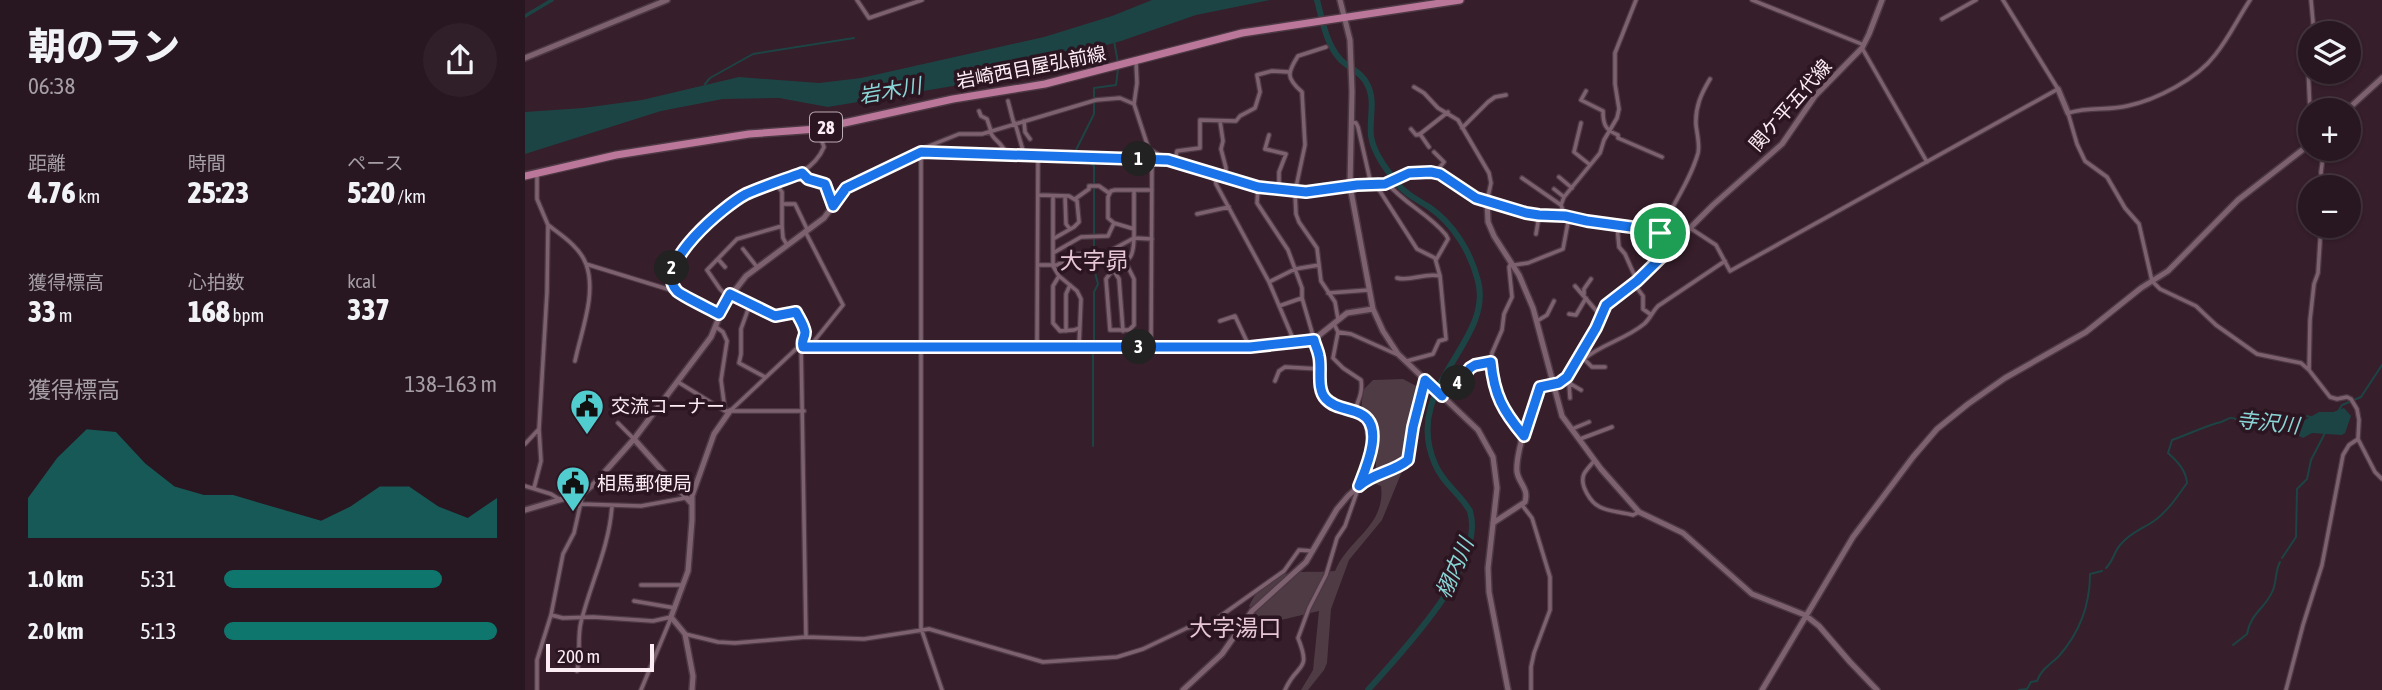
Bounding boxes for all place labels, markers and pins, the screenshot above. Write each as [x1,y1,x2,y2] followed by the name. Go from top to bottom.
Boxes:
[1121,142,1157,176] pin: 1
[1630,203,1690,263] pin
[655,250,689,286] pin: 2
[1121,330,1157,364] pin: 3
[1441,366,1475,400] pin: 4
[568,387,606,436] public building icon: 交流コーナー
[611,395,725,417] place label: 交流コーナー
[554,464,592,513] public building icon: 相馬郵便局
[597,472,692,494] place label: 相馬郵便局

